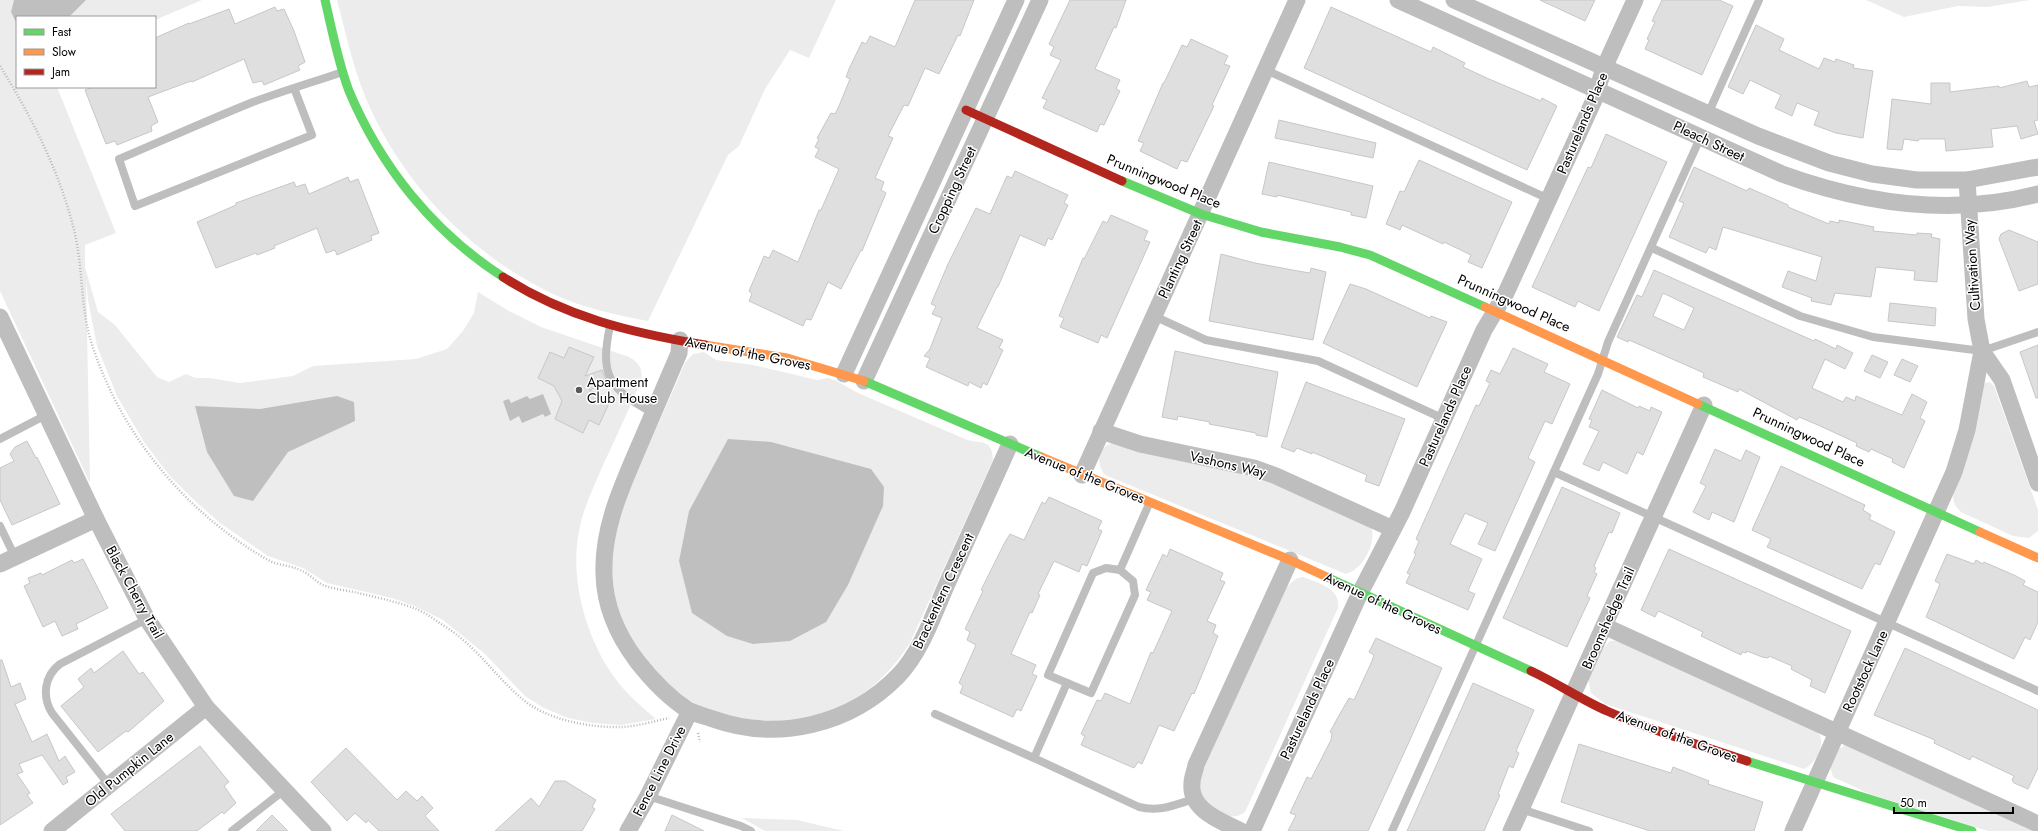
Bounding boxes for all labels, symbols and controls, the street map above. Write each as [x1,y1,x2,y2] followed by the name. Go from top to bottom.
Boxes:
[16,16,156,88] legend
[52,23,71,41] text: Fast
[52,43,77,61] text: Slow
[50,63,70,81] text: Jam
[1552,69,1612,177] street label: Pasturelands Place
[1670,116,1748,166] street label: Pleach Street
[923,142,981,237] street label: Cropping Street
[1104,149,1224,213] street label: Prunningwood Place
[1153,216,1207,302] street label: Planting Street
[1959,218,1985,311] street label: Cultivation Way
[1454,269,1574,337] street label: Prunningwood Place
[684,331,813,375] street label: Avenue of the Groves
[1414,362,1476,470] street label: Pasturelands Place
[587,372,657,408] place label: Apartment Club House
[574,385,584,395] marker: Apartment Club House
[1750,402,1868,472] street label: Prunningwood Place
[1022,442,1148,508] street label: Avenue of the Groves
[1188,446,1269,483] street label: Vashons Way
[907,529,979,652] street label: Brackenfern Crescent
[101,542,169,642] street label: Black Cherry Trail
[1576,564,1640,672] street label: Broomshedge Trail
[1321,567,1445,639] street label: Avenue of the Groves
[1837,627,1893,715] street label: Rootstock Lane
[1275,655,1339,763] street label: Pasturelands Place
[1614,705,1741,767] street label: Avenue of the Groves
[628,722,690,820] street label: Fence Line Drive
[80,727,178,811] street label: Old Pumpkin Lane
[1894,789,2013,815] scale bar
[1900,794,1927,812] text: 50 m

